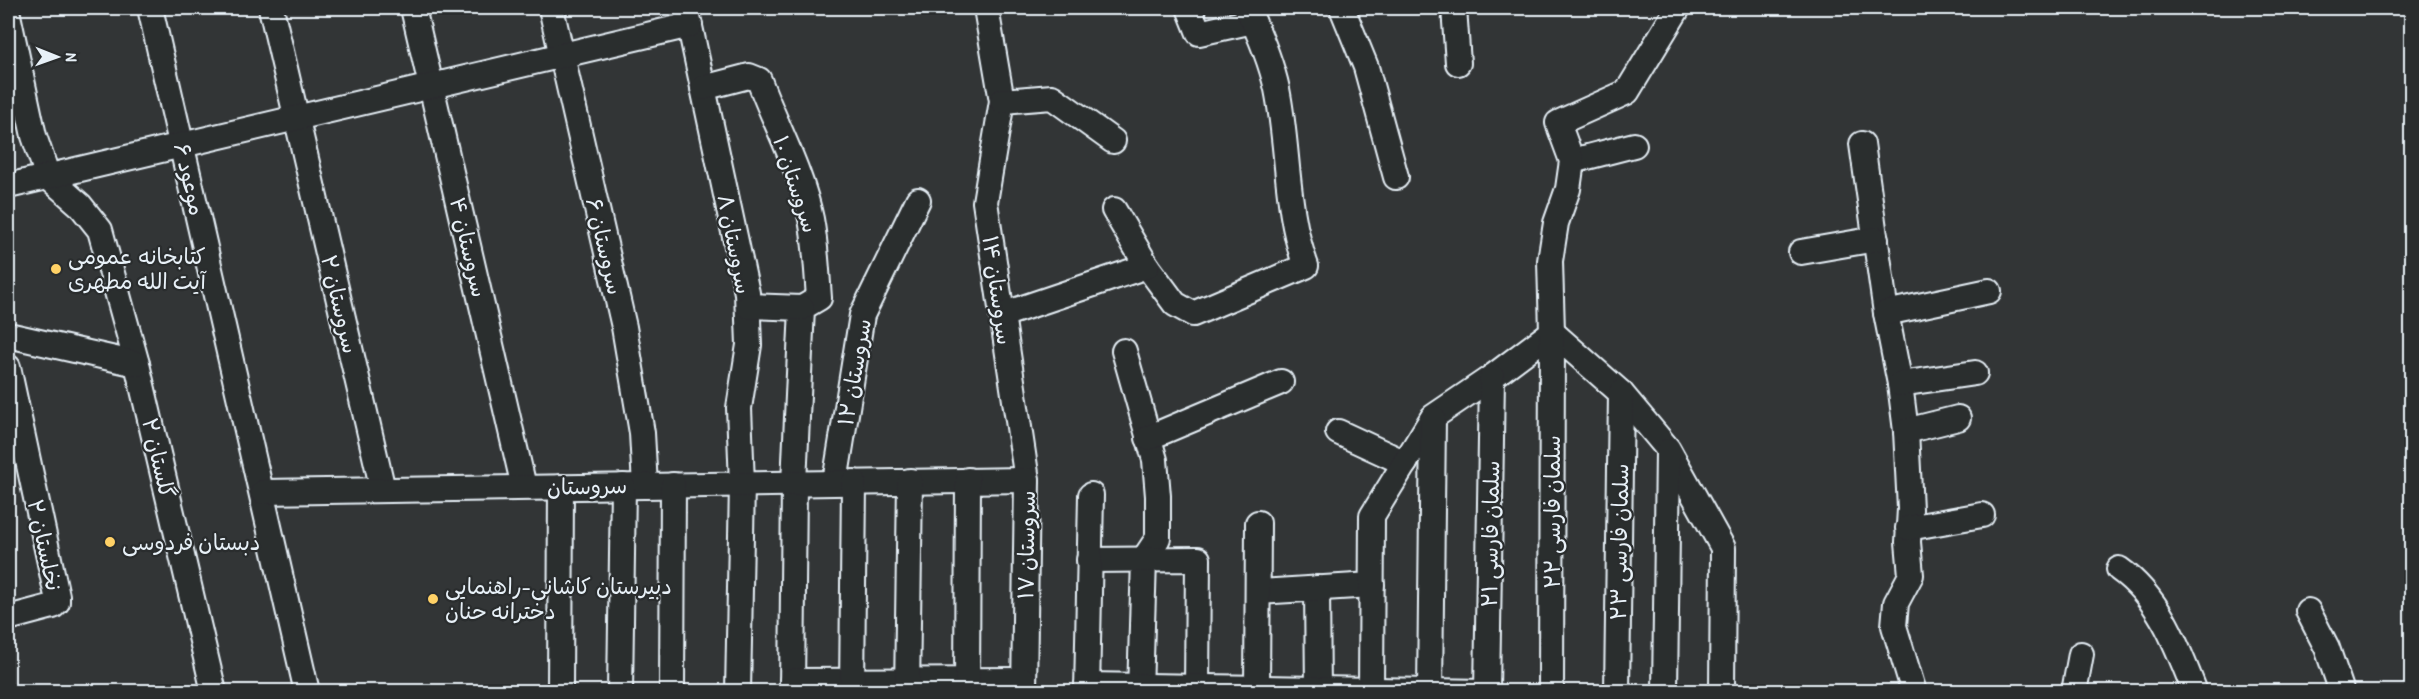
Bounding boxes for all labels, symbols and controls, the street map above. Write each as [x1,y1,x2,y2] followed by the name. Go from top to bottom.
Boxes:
[27,27,87,87] north arrow
[61,53,83,62] text: N
[766,132,826,236] street label: سروستان ۱۰
[167,140,213,218] street label: موعود ۶
[711,192,759,296] street label: سروستان ۸
[443,194,495,300] street label: سروستان ۴
[579,195,631,297] street label: سروستان ۶
[975,233,1021,347] street label: سروستان ۱۴
[68,241,208,296] place label: کتابخانه عمومی آیت الله مطهری
[314,252,366,356] street label: سروستان ۲
[49,262,63,276] marker: کتابخانه عمومی آیت الله مطهری
[830,316,878,428] street label: سروستان ۱۲
[135,415,183,501] street label: گلستان ۲
[1537,435,1567,589] street label: سلمان فارسی ۲۲
[1474,460,1506,608] street label: سلمان فارسی ۲۱
[1603,463,1635,621] street label: سلمان فارسی ۲۳
[547,470,627,502] street label: سروستان
[1010,490,1042,600] street label: سروستان ۱۷
[21,496,69,594] street label: نخلستان ۲
[122,527,261,557] place label: دبستان فردوسی
[103,535,117,549] marker: دبستان فردوسی
[445,571,672,626] place label: دبیرستان کاشانی-راهنمایی دخترانه حنان
[426,592,440,606] marker: دبیرستان کاشانی-راهنمایی دخترانه حنان

